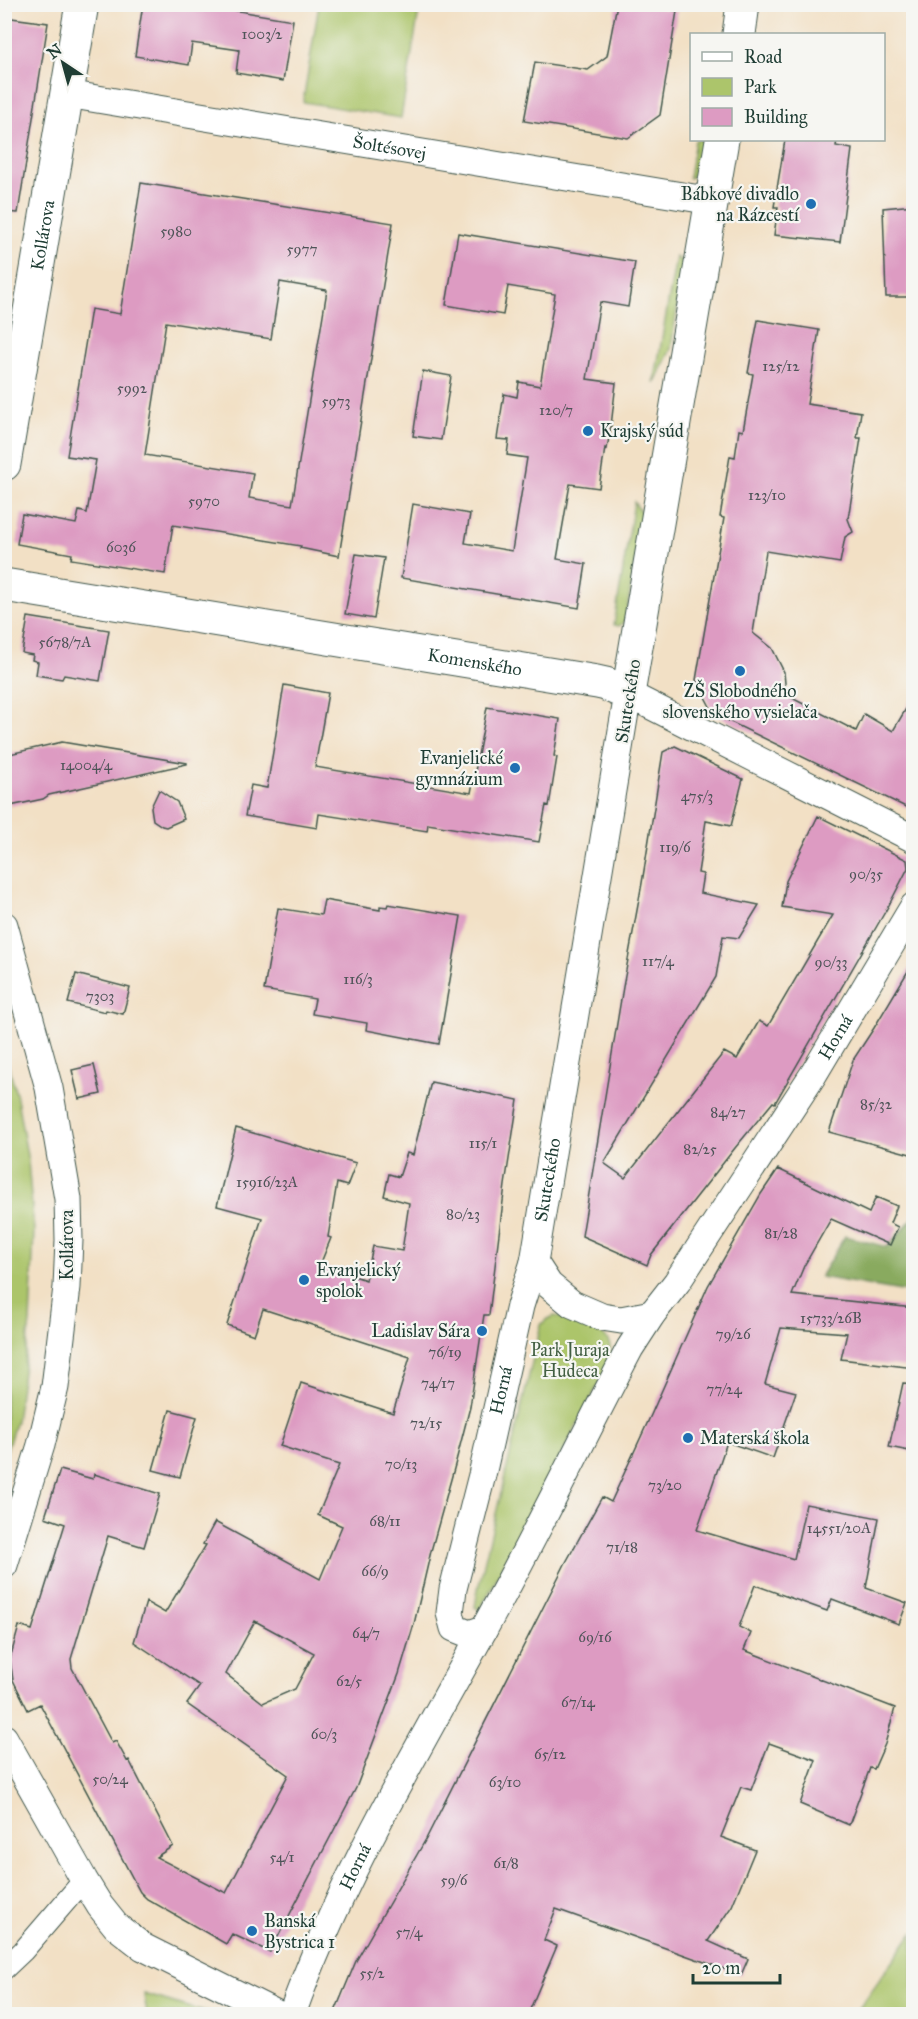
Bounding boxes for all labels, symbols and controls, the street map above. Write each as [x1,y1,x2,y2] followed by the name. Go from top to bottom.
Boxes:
[242,25,283,43] house number: 1003/2
[33,33,93,93] north arrow
[690,33,885,141] legend
[43,39,66,63] text: N
[744,46,782,68] text: Road
[744,76,777,98] text: Park
[744,106,808,129] text: Building
[351,130,428,164] street label: Šoltésovej
[681,183,800,226] place label: Bábkové divadlo na Rázcestí
[804,197,818,211] marker: Bábkové divadlo na Rázcestí
[26,198,60,272] street label: Kollárova
[160,222,192,240] house number: 5980
[286,240,318,258] house number: 5977
[762,357,800,375] house number: 125/12
[117,379,148,397] house number: 5992
[321,392,351,410] house number: 5973
[539,401,573,419] house number: 120/7
[600,420,684,442] place label: Krajský súd
[581,424,595,438] marker: Krajský súd
[748,486,786,504] house number: 123/10
[188,492,220,510] house number: 5970
[106,538,137,556] house number: 6036
[39,633,91,651] house number: 5678/7A
[426,643,524,681] street label: Komenského
[611,658,645,744] street label: Skuteckého
[733,664,747,678] marker: ZŠ Slobodného slovenského vysielača
[662,679,818,723] place label: ZŠ Slobodného slovenského vysielača
[416,747,504,791] place label: Evanjelické gymnázium
[60,756,113,774] house number: 14004/4
[508,761,522,775] marker: Evanjelické gymnázium
[681,787,713,805] house number: 475/3
[659,838,692,856] house number: 119/6
[849,865,883,883] house number: 90/35
[642,952,675,970] house number: 117/4
[815,953,847,971] house number: 90/33
[343,970,373,988] house number: 116/3
[86,987,114,1005] house number: 7303
[814,1011,858,1064] street label: Horná
[860,1095,893,1113] house number: 85/32
[710,1103,746,1121] house number: 84/27
[469,1134,497,1152] house number: 115/1
[530,1136,565,1223] street label: Skuteckého
[683,1140,717,1158] house number: 82/25
[236,1173,298,1191] house number: 15916/23A
[446,1205,480,1223] house number: 80/23
[56,1209,78,1280] street label: Kollárova
[764,1224,798,1242] house number: 81/28
[316,1259,401,1302] place label: Evanjelický spolok
[297,1273,311,1287] marker: Evanjelický spolok
[800,1309,862,1327] house number: 15733/26B
[371,1320,470,1342] place label: Ladislav Sára
[475,1324,489,1338] marker: Ladislav Sára
[715,1325,752,1343] house number: 79/26
[530,1339,610,1382] park label: Park Juraja Hudeca
[428,1343,462,1361] house number: 76/19
[485,1364,517,1417] street label: Horná
[421,1374,455,1392] house number: 74/17
[706,1380,742,1398] house number: 77/24
[410,1414,442,1432] house number: 72/15
[700,1427,810,1449] place label: Materská škola
[681,1431,695,1445] marker: Materská škola
[385,1455,417,1473] house number: 70/13
[648,1476,682,1494] house number: 73/20
[369,1512,401,1530] house number: 68/11
[807,1519,871,1537] house number: 14551/20A
[606,1538,638,1556] house number: 71/18
[361,1562,389,1580] house number: 66/9
[352,1624,380,1642] house number: 64/7
[578,1628,613,1646] house number: 69/16
[336,1672,362,1690] house number: 62/5
[561,1693,596,1711] house number: 67/14
[311,1725,337,1743] house number: 60/3
[534,1745,567,1763] house number: 65/12
[92,1770,128,1788] house number: 50/24
[489,1773,521,1791] house number: 63/10
[335,1840,376,1894] street label: Horná
[270,1848,295,1866] house number: 54/1
[493,1854,519,1872] house number: 61/8
[441,1871,469,1889] house number: 59/6
[264,1910,335,1953] place label: Banská Bystrica 1
[396,1923,423,1941] house number: 57/4
[245,1924,259,1938] marker: Banská Bystrica 1
[693,1947,780,1985] scale bar
[702,1957,740,1979] text: 20 m
[359,1964,385,1982] house number: 55/2

